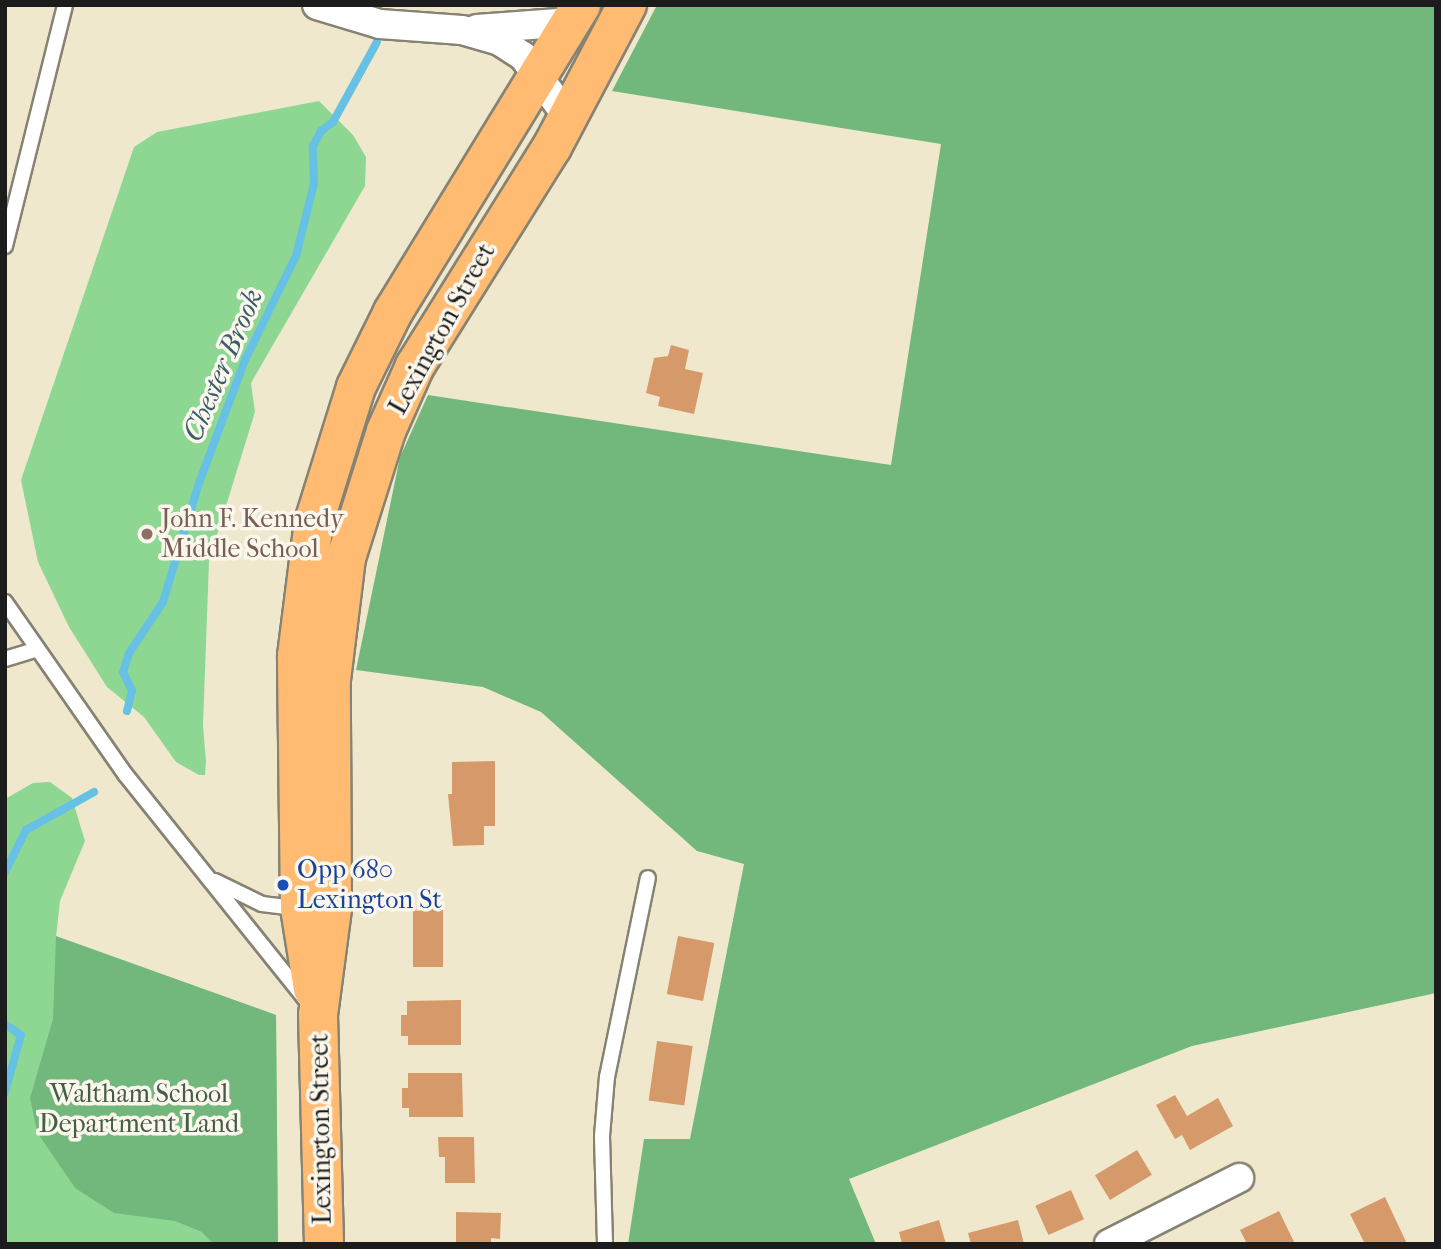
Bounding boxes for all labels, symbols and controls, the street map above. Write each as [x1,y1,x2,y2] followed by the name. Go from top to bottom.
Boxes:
[382,238,502,420] street label: Lexington Street
[176,284,270,446] water label: Chester Brook
[161,503,344,564] place label: John F. Kennedy Middle School
[139,526,155,542] marker: John F. Kennedy Middle School
[297,854,442,916] place label: Opp 680 Lexington St
[275,877,291,893] marker: Opp 680 Lexington St
[304,1033,338,1225] street label: Lexington Street
[39,1078,239,1140] park label: Waltham School Department Land

